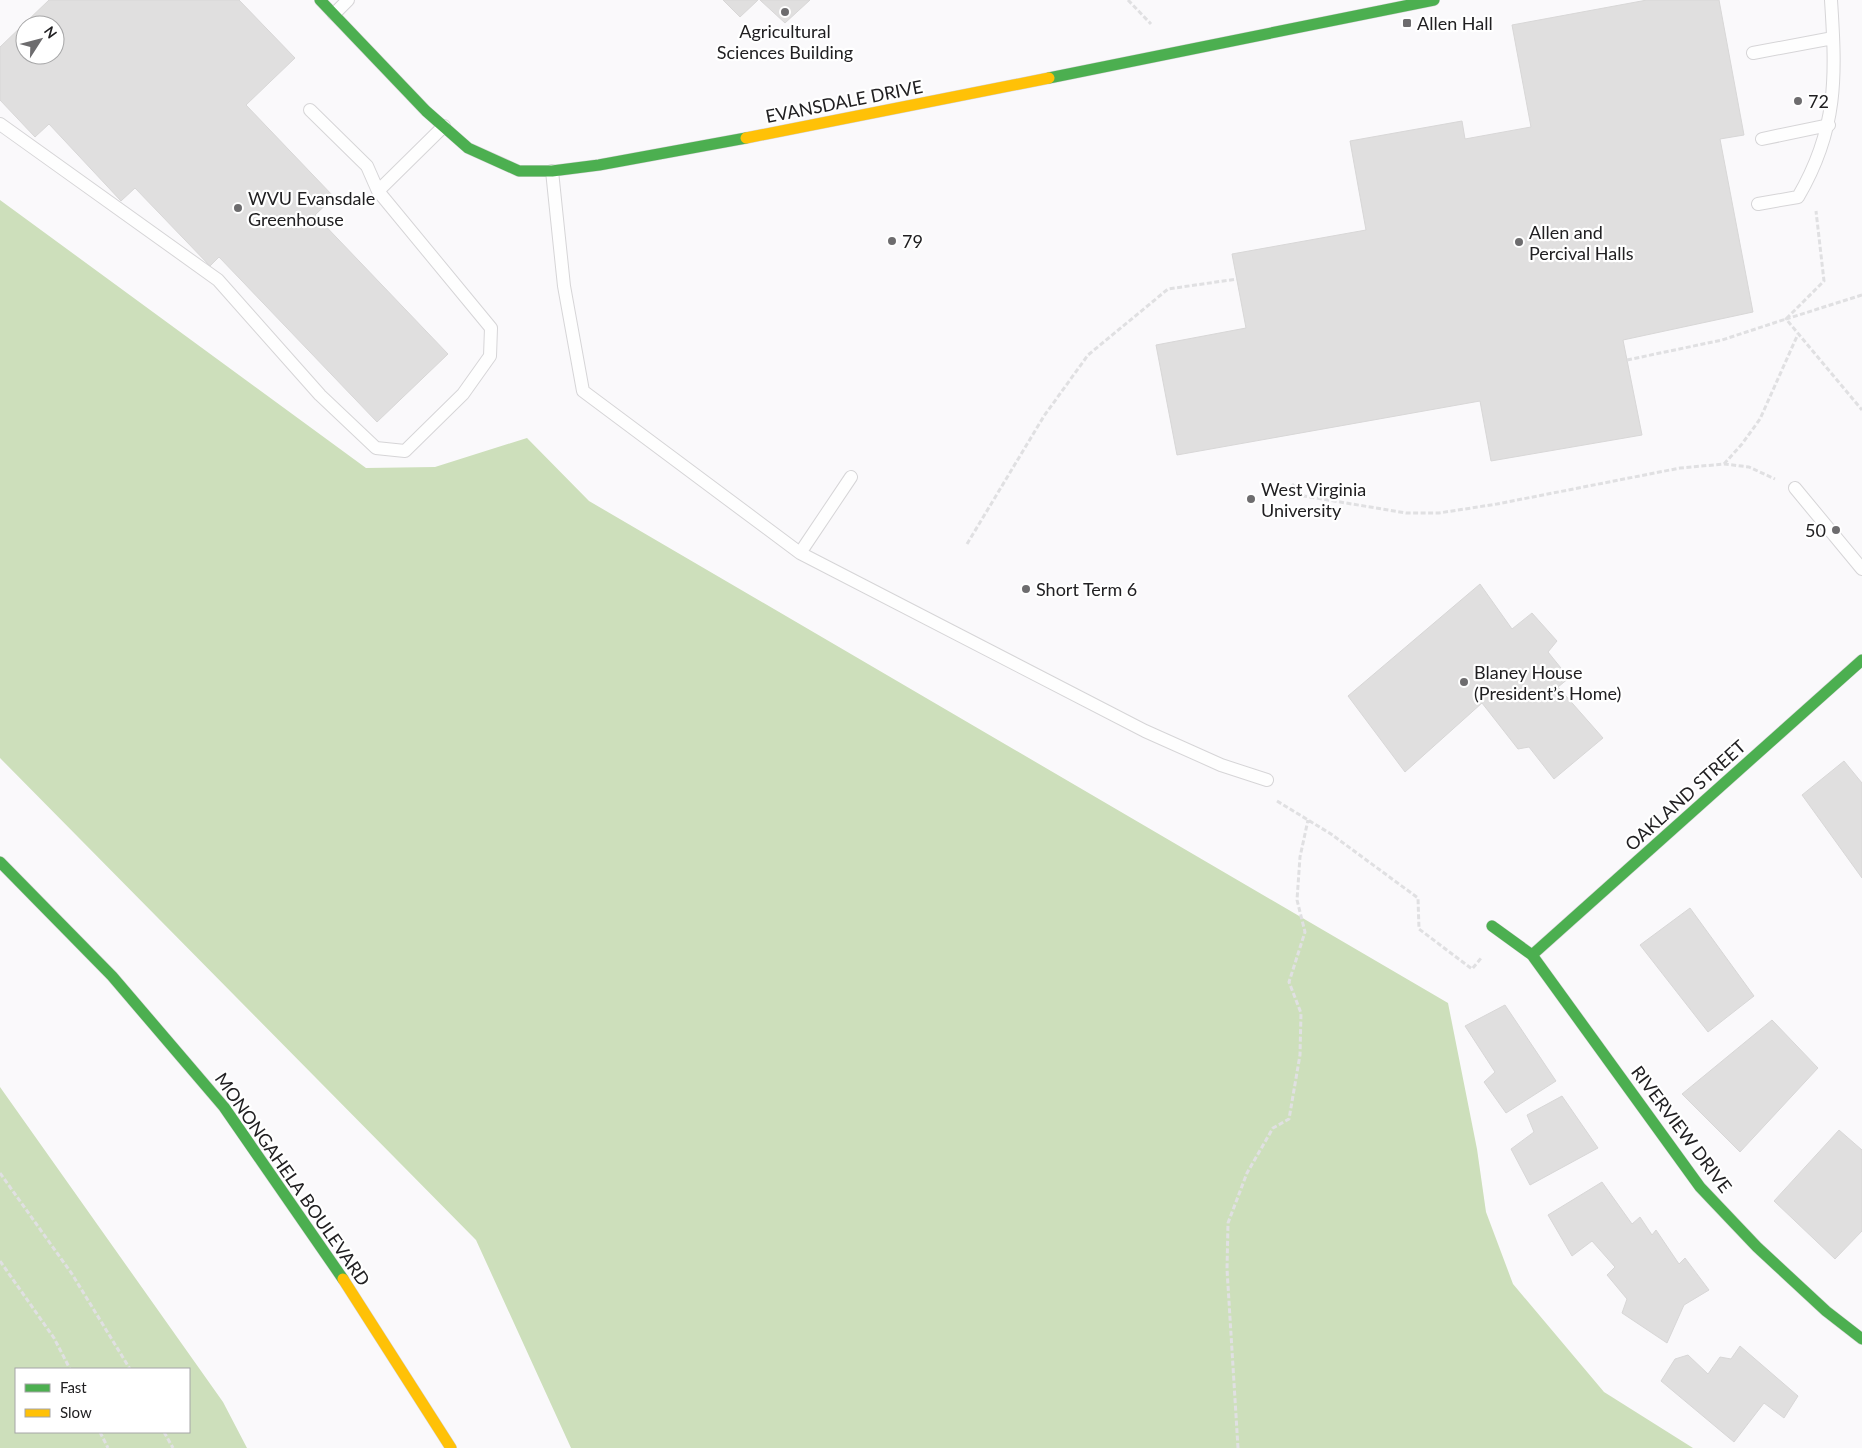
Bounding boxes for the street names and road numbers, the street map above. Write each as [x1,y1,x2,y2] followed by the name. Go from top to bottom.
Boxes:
[764,75,924,127] street label: EVANSDALE DRIVE
[1620,735,1750,855] street label: OAKLAND STREET
[1627,1061,1737,1197] street label: RIVERVIEW DRIVE
[211,1068,375,1290] street label: MONONGAHELA BOULEVARD

